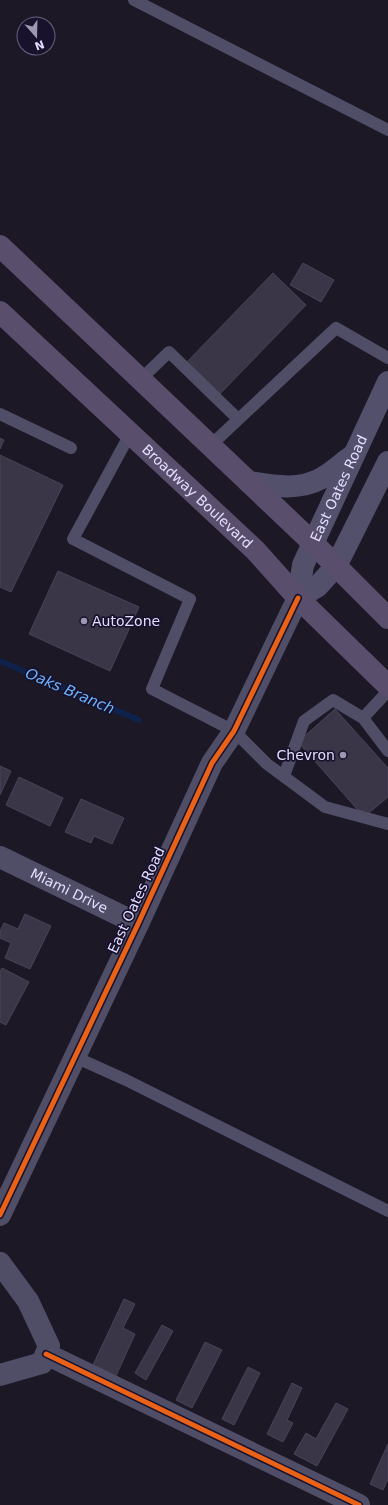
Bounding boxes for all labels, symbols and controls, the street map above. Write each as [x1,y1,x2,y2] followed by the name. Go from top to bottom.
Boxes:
[16,16,56,56] north arrow
[33,37,46,53] text: N
[307,433,370,544] street label: East Oates Road
[139,441,256,551] street label: Broadway Boulevard
[92,613,160,629] place label: AutoZone
[79,616,89,626] marker: AutoZone
[23,664,117,718] water label: Oaks Branch
[277,747,335,763] place label: Chevron
[338,750,348,760] marker: Chevron
[104,844,168,956] street label: East Oates Road
[28,865,111,916] street label: Miami Drive

